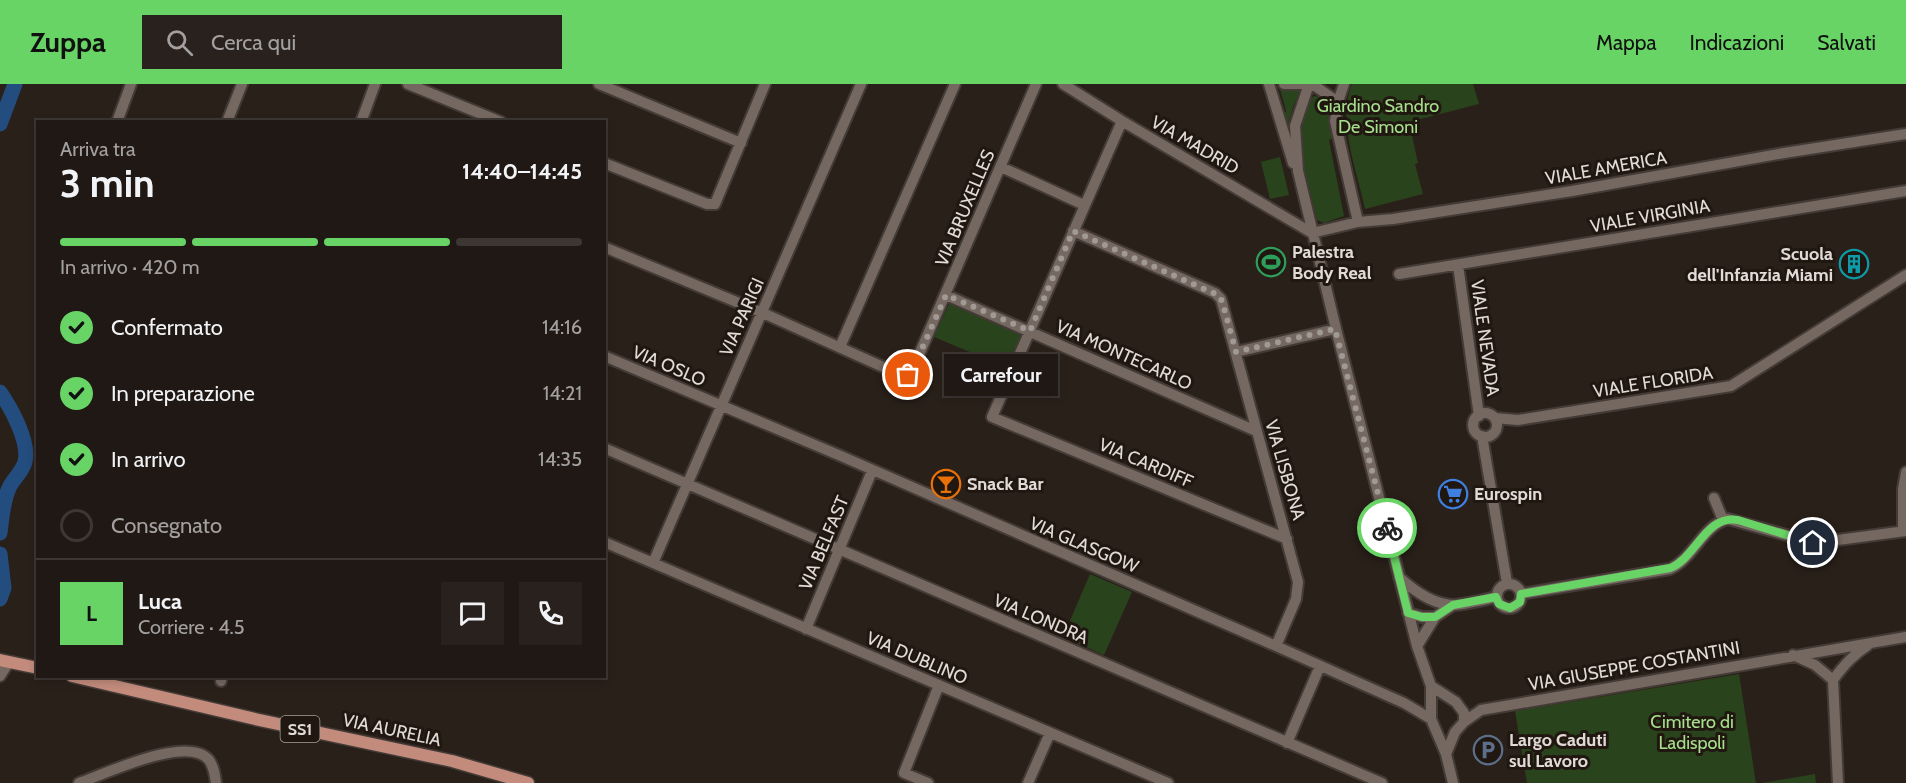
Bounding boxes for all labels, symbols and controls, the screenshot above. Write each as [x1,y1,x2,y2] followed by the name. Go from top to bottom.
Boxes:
[142,15,562,69] search box
[30,25,106,59] text: Zuppa
[163,26,196,59] icon: search
[211,29,296,56] text: Cerca qui
[1596,30,1657,55] text: Mappa
[1690,30,1784,55] text: Indicazioni
[1817,30,1876,55] text: Salvati
[1317,95,1439,138] park label: Giardino Sandro De Simoni
[1147,111,1243,179] street label: VIA MADRID
[60,137,136,161] text: Arriva tra
[931,146,999,270] street label: VIA BRUXELLES
[1544,146,1668,190] street label: VIALE AMERICA
[462,158,582,185] text: 14:40–14:45
[60,159,155,207] text: 3 min
[1588,195,1712,237] street label: VIALE VIRGINIA
[1292,241,1372,284] place label: Palestra Body Real
[1687,243,1833,286] place label: Scuola dell'Infanzia Miami
[1255,246,1287,278] sports icon: Palestra Body Real
[1838,248,1870,280] building icon: Scuola dell'Infanzia Miami
[60,255,200,279] text: In arrivo · 420 m
[715,274,769,360] street label: VIA PARIGI
[1466,278,1504,398] street label: VIALE NEVADA
[60,311,93,344] icon: check
[111,314,223,341] text: Confermato
[542,315,582,339] text: 14:16
[1053,315,1196,395] street label: VIA MONTECARLO
[629,341,709,391] street label: VIA OSLO
[882,349,933,400] pin
[944,354,1058,396] callout: Carrefour
[891,358,924,391] icon: bag
[1592,362,1714,402] street label: VIALE FLORIDA
[960,363,1042,387] text: Carrefour
[60,377,93,410] icon: check
[111,380,255,407] text: In preparazione
[543,381,582,405] text: 14:21
[1260,417,1310,523] street label: VIA LISBONA
[1096,433,1197,493] street label: VIA CARDIFF
[60,443,93,476] icon: check
[111,446,186,473] text: In arrivo
[538,447,582,471] text: 14:35
[930,468,962,500] bar icon: Snack Bar
[967,473,1043,495] place label: Snack Bar
[1437,478,1469,510] supermarket icon: Eurospin
[1474,483,1542,505] place label: Eurospin
[794,492,854,593] street label: VIA BELFAST
[1357,498,1417,558] courier
[111,512,222,539] text: Consegnato
[1026,512,1142,578] street label: VIA GLASGOW
[1371,512,1404,545] icon: bike
[1787,517,1838,568] pin
[1796,526,1829,559] icon: home
[441,582,504,645] button: chat
[519,582,582,645] button: phone
[138,588,182,615] text: Luca
[990,589,1092,649] street label: VIA LONDRA
[86,600,97,627] text: L
[138,615,244,639] text: Corriere · 4.5
[863,627,971,689] street label: VIA DUBLINO
[1526,637,1742,695] street label: VIA GIUSEPPE COSTANTINI
[341,709,443,751] street label: VIA AURELIA
[1650,711,1734,754] park label: Cimitero di Ladispoli
[280,716,320,742] road number: SS1
[1509,729,1607,772] place label: Largo Caduti sul Lavoro
[1472,734,1504,766] parking icon: Largo Caduti sul Lavoro

